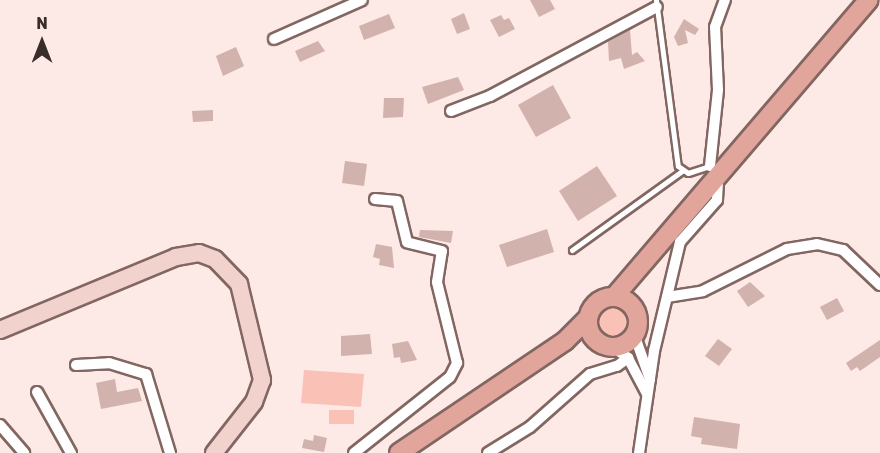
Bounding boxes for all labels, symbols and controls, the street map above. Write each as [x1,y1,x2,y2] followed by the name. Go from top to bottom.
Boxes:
[12,12,72,72] north arrow
[36,14,48,33] text: N

